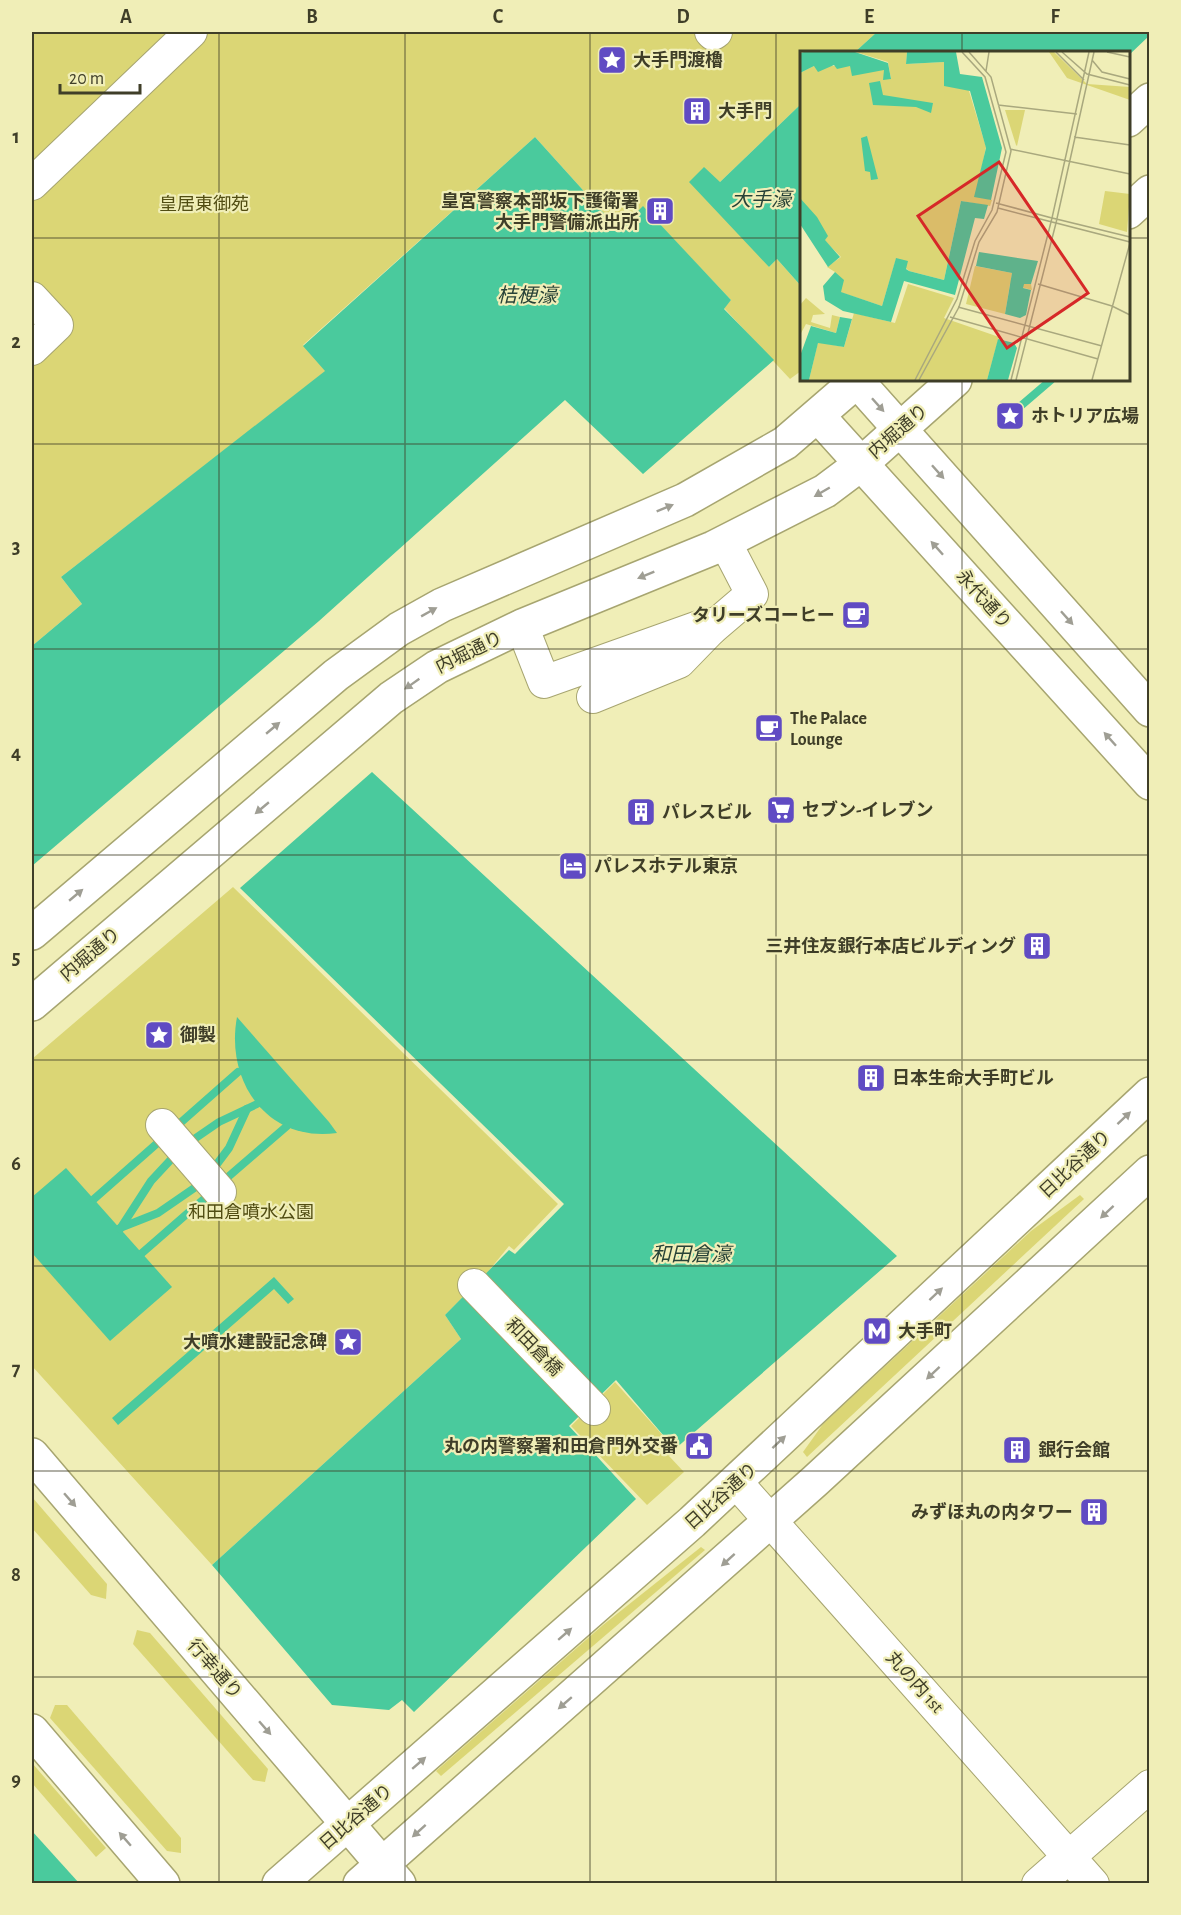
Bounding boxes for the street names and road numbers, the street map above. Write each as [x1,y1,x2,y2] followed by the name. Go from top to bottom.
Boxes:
[865,401,932,462] street label: 内堀通り
[952,566,1016,632] street label: 永代通り
[433,628,506,677] street label: 内堀通り
[57,924,124,985] street label: 内堀通り
[1036,1127,1115,1202] street label: 日比谷通り
[502,1314,566,1380] street label: 和田倉橋
[682,1459,761,1534] street label: 日比谷通り
[184,1635,246,1703] street label: 行幸通り
[882,1648,947,1717] street label: 丸の内 1st
[316,1781,397,1854] street label: 日比谷通り

